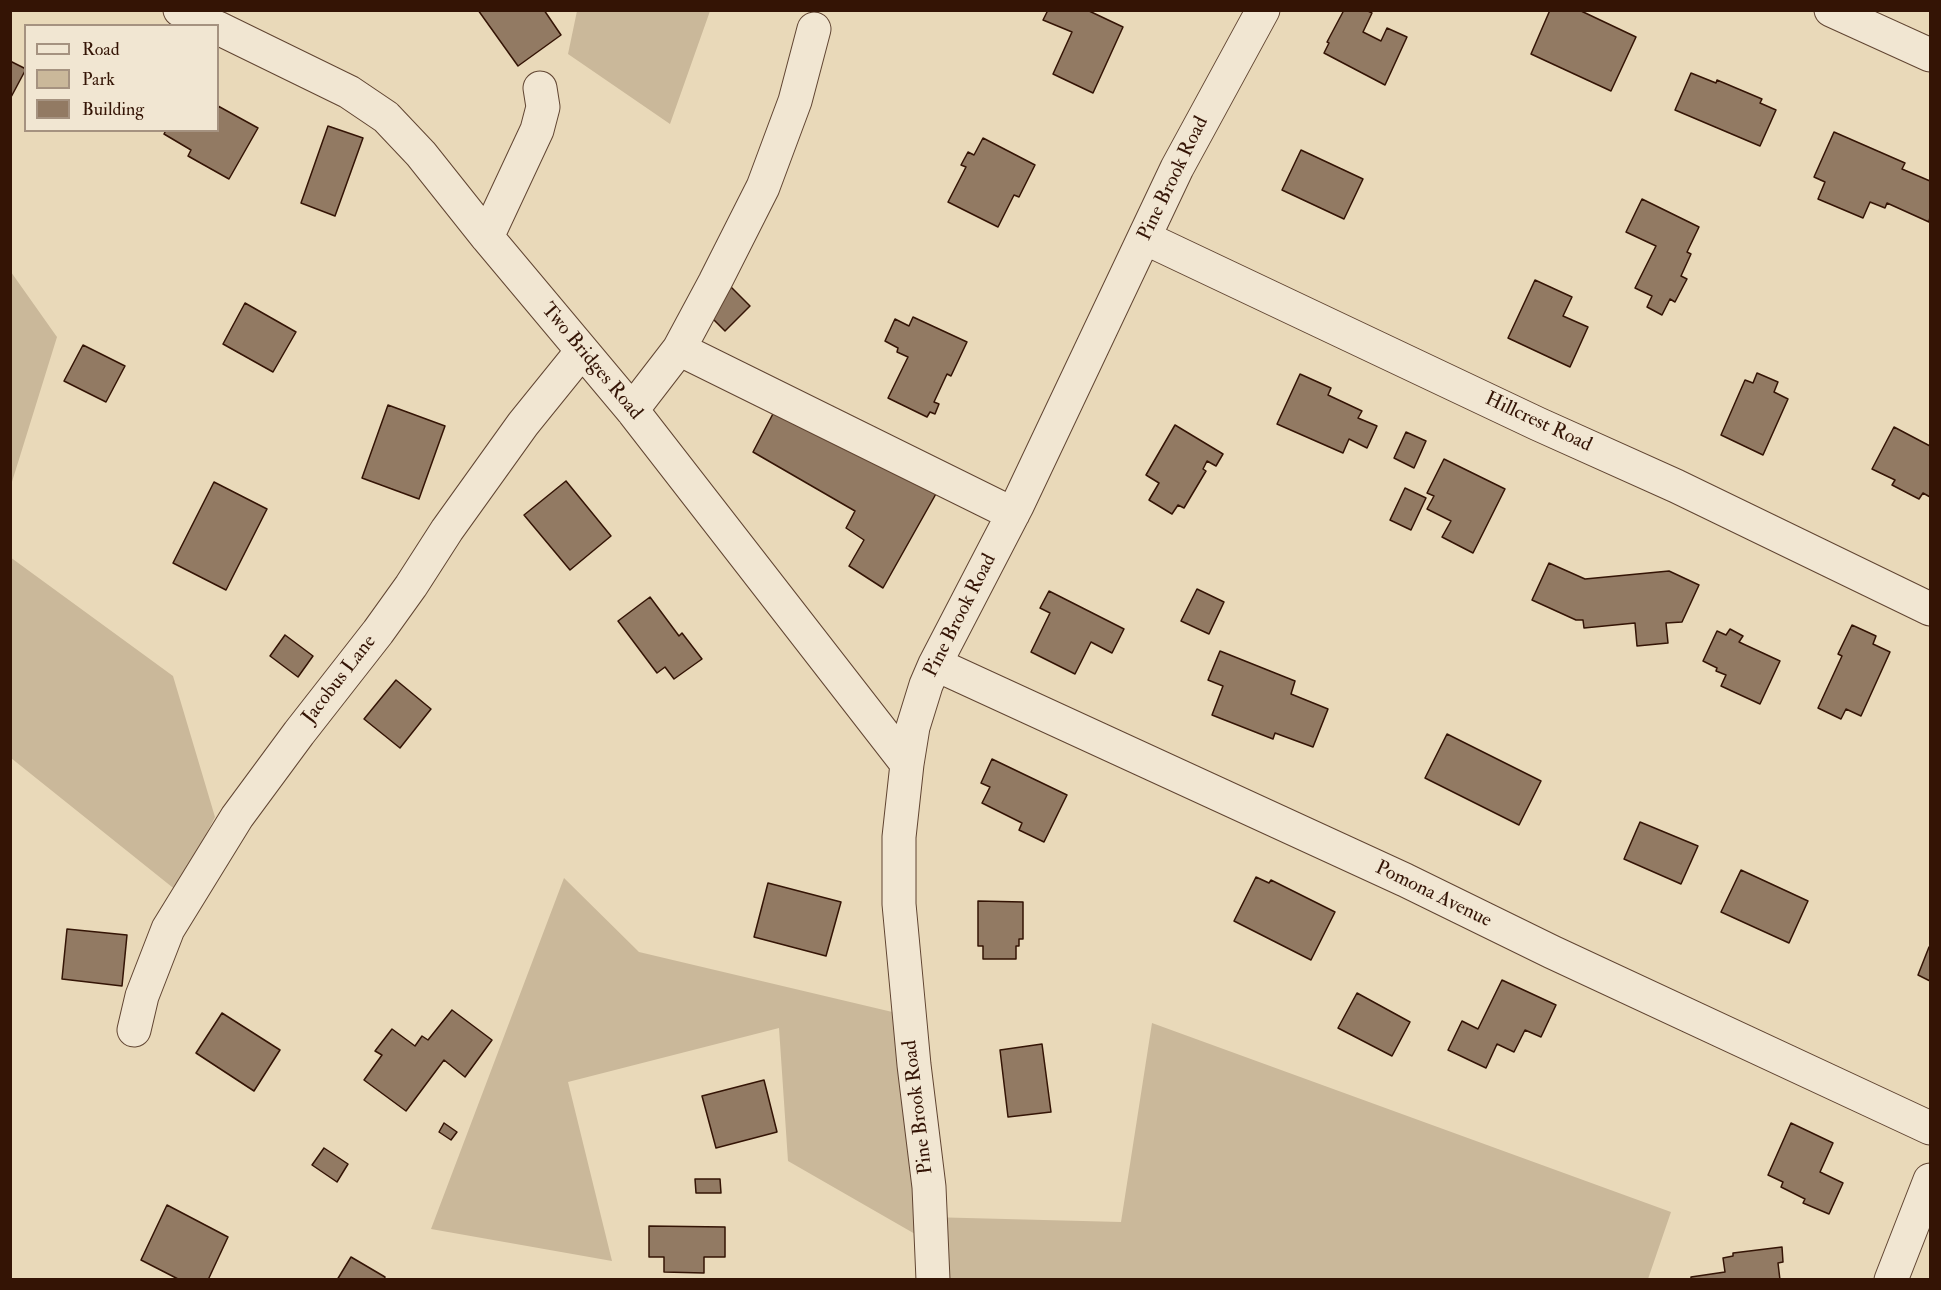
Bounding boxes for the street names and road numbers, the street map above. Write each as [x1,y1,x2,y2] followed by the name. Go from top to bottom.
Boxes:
[1134,113,1214,245] street label: Pine Brook Road
[535,299,647,425] street label: Two Bridges Road
[1481,388,1595,458] street label: Hillcrest Road
[920,550,1002,682] street label: Pine Brook Road
[298,631,382,729] street label: Jacobus Lane
[1371,856,1495,934] street label: Pomona Avenue
[899,1039,939,1175] street label: Pine Brook Road

